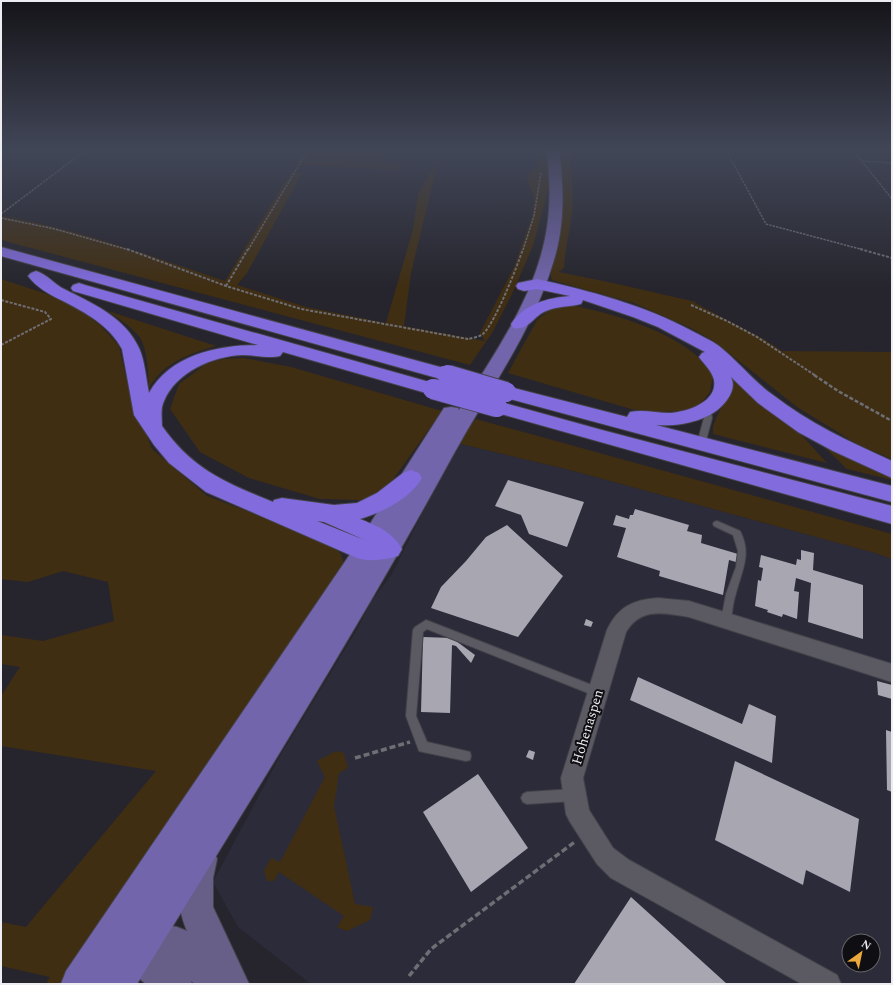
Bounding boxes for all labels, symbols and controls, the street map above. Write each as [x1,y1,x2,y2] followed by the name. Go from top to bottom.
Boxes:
[566,687,609,767] street label: Hohenaspen
[841,933,881,973] north arrow
[858,935,875,955] text: N

